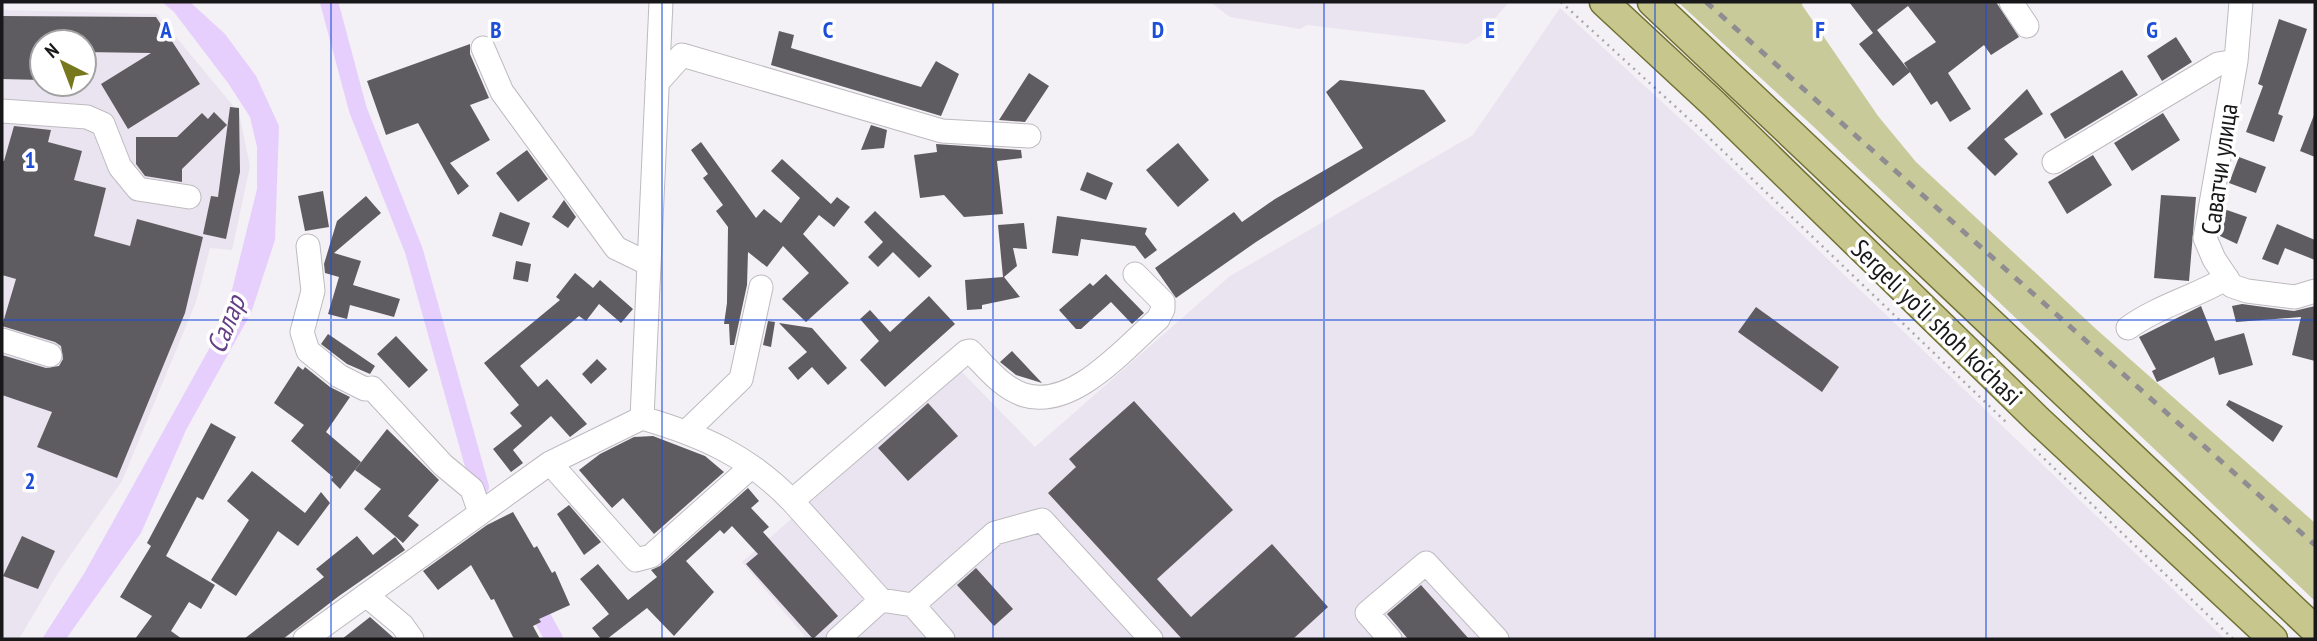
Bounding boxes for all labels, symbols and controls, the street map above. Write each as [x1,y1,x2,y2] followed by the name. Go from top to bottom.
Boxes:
[159,15,172,44] text: A
[490,15,502,44] text: B
[823,15,834,44] text: C
[1152,15,1164,44] text: D
[1485,15,1495,44] text: E
[1815,15,1825,44] text: F
[2146,15,2158,44] text: G
[28,28,98,98] north arrow
[40,38,63,63] text: N
[2193,101,2245,237] street label: Саватчи улица
[25,145,36,174] text: 1
[1845,232,2029,412] street label: Sergeli yo‘li shoh ko‘chasi
[197,288,254,358] water label: Салар
[25,466,36,495] text: 2

